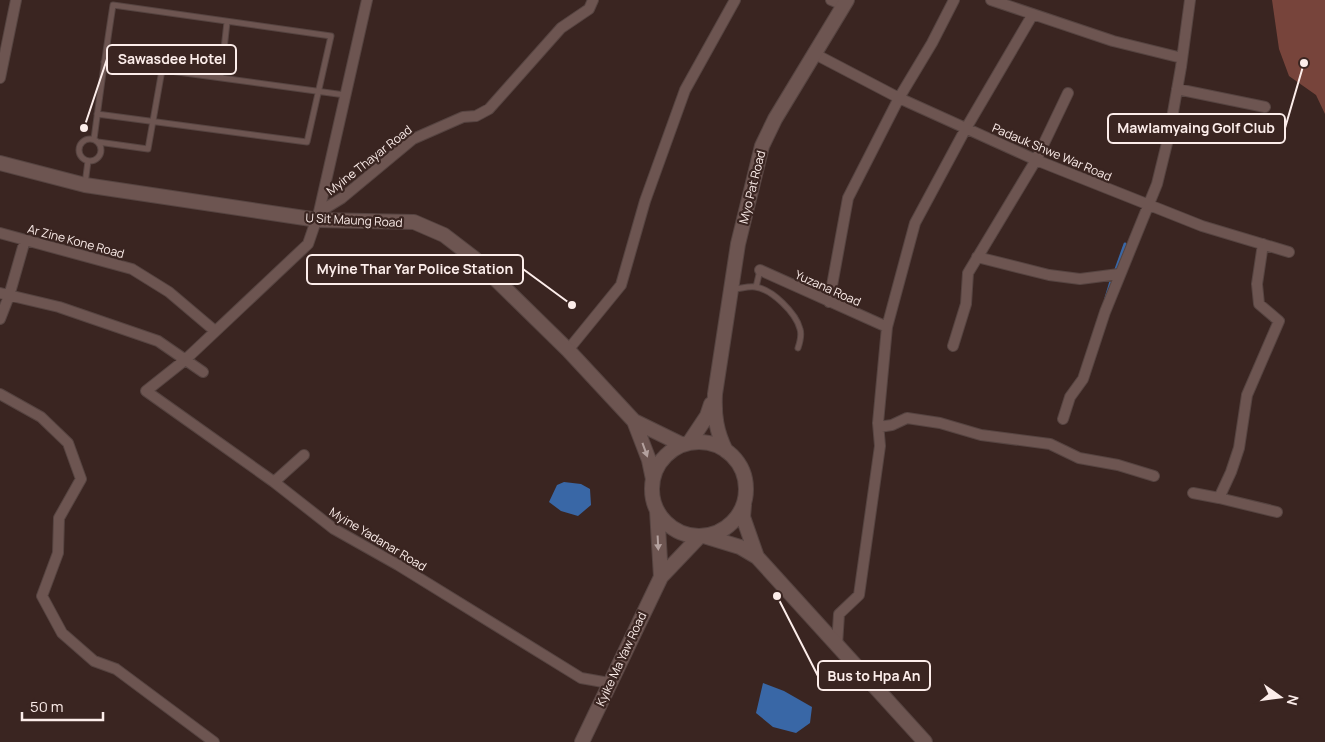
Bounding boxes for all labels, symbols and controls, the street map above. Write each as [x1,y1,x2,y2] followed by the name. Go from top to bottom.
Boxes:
[107,45,236,74] callout: Sawasdee Hotel
[118,49,226,68] text: Sawasdee Hotel
[1108,114,1285,143] callout: Mawlamyaing Golf Club
[1117,118,1275,137] text: Mawlamyaing Golf Club
[990,119,1114,185] street label: Padauk Shwe War Road
[323,121,415,199] street label: Myine Thayar Road
[735,149,769,225] street label: Myo Pat Road
[305,209,403,231] street label: U Sit Maung Road
[26,220,126,262] street label: Ar Zine Kone Road
[307,255,523,284] callout: Myine Thar Yar Police Station
[317,259,513,278] text: Myine Thar Yar Police Station
[792,266,864,310] street label: Yuzana Road
[642,443,650,458] one-way arrow
[326,503,430,575] street label: Myine Yadanar Road
[654,536,662,552] one-way arrow
[592,609,650,709] street label: Kyike Ma Yaw Road
[818,661,930,690] callout: Bus to Hpa An
[828,666,920,685] text: Bus to Hpa An
[1255,672,1305,722] north arrow
[22,690,104,722] scale bar
[1283,693,1304,707] text: N
[30,696,64,717] text: 50 m

